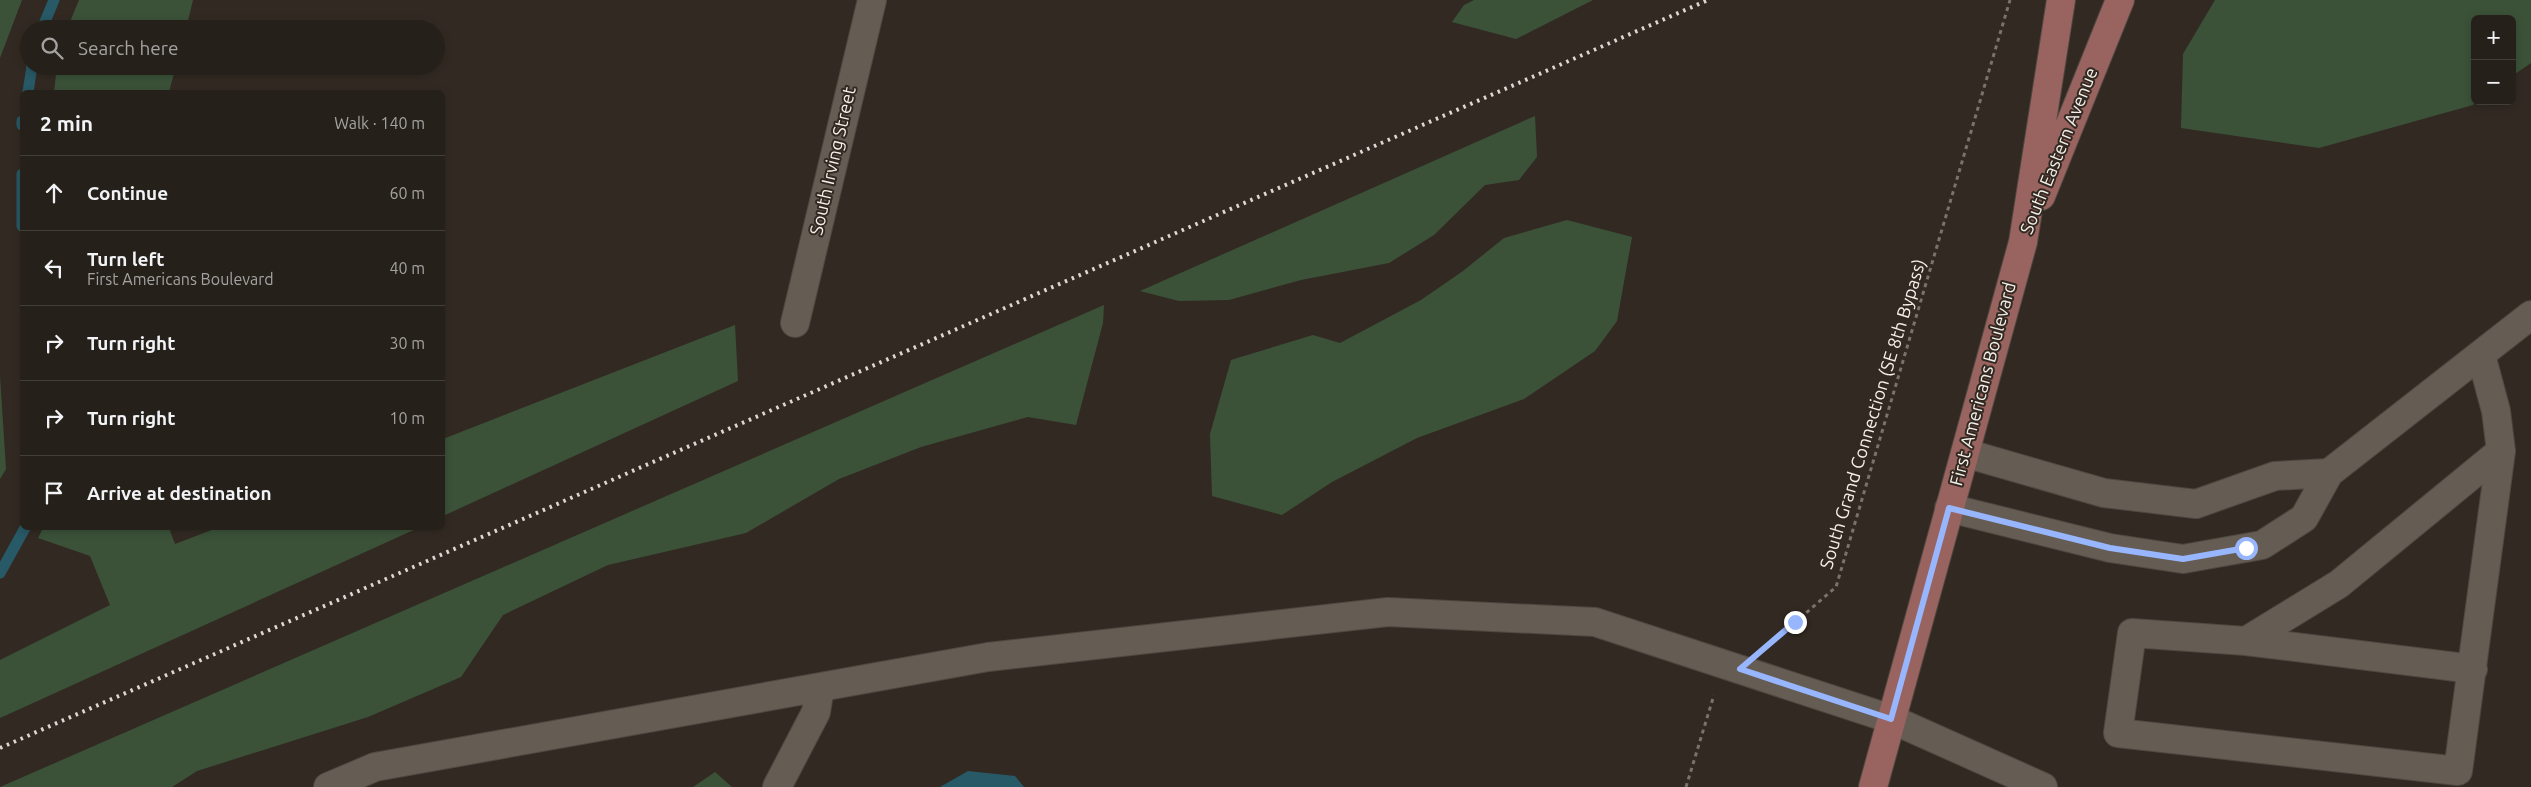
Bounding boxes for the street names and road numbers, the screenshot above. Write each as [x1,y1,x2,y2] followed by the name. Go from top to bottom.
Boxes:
[2016,64,2101,237] street label: South Eastern Avenue
[805,85,859,237] street label: South Irving Street
[1815,256,1930,571] street label: South Grand Connection (SE 8th Bypass)
[1945,280,2019,488] street label: First Americans Boulevard

